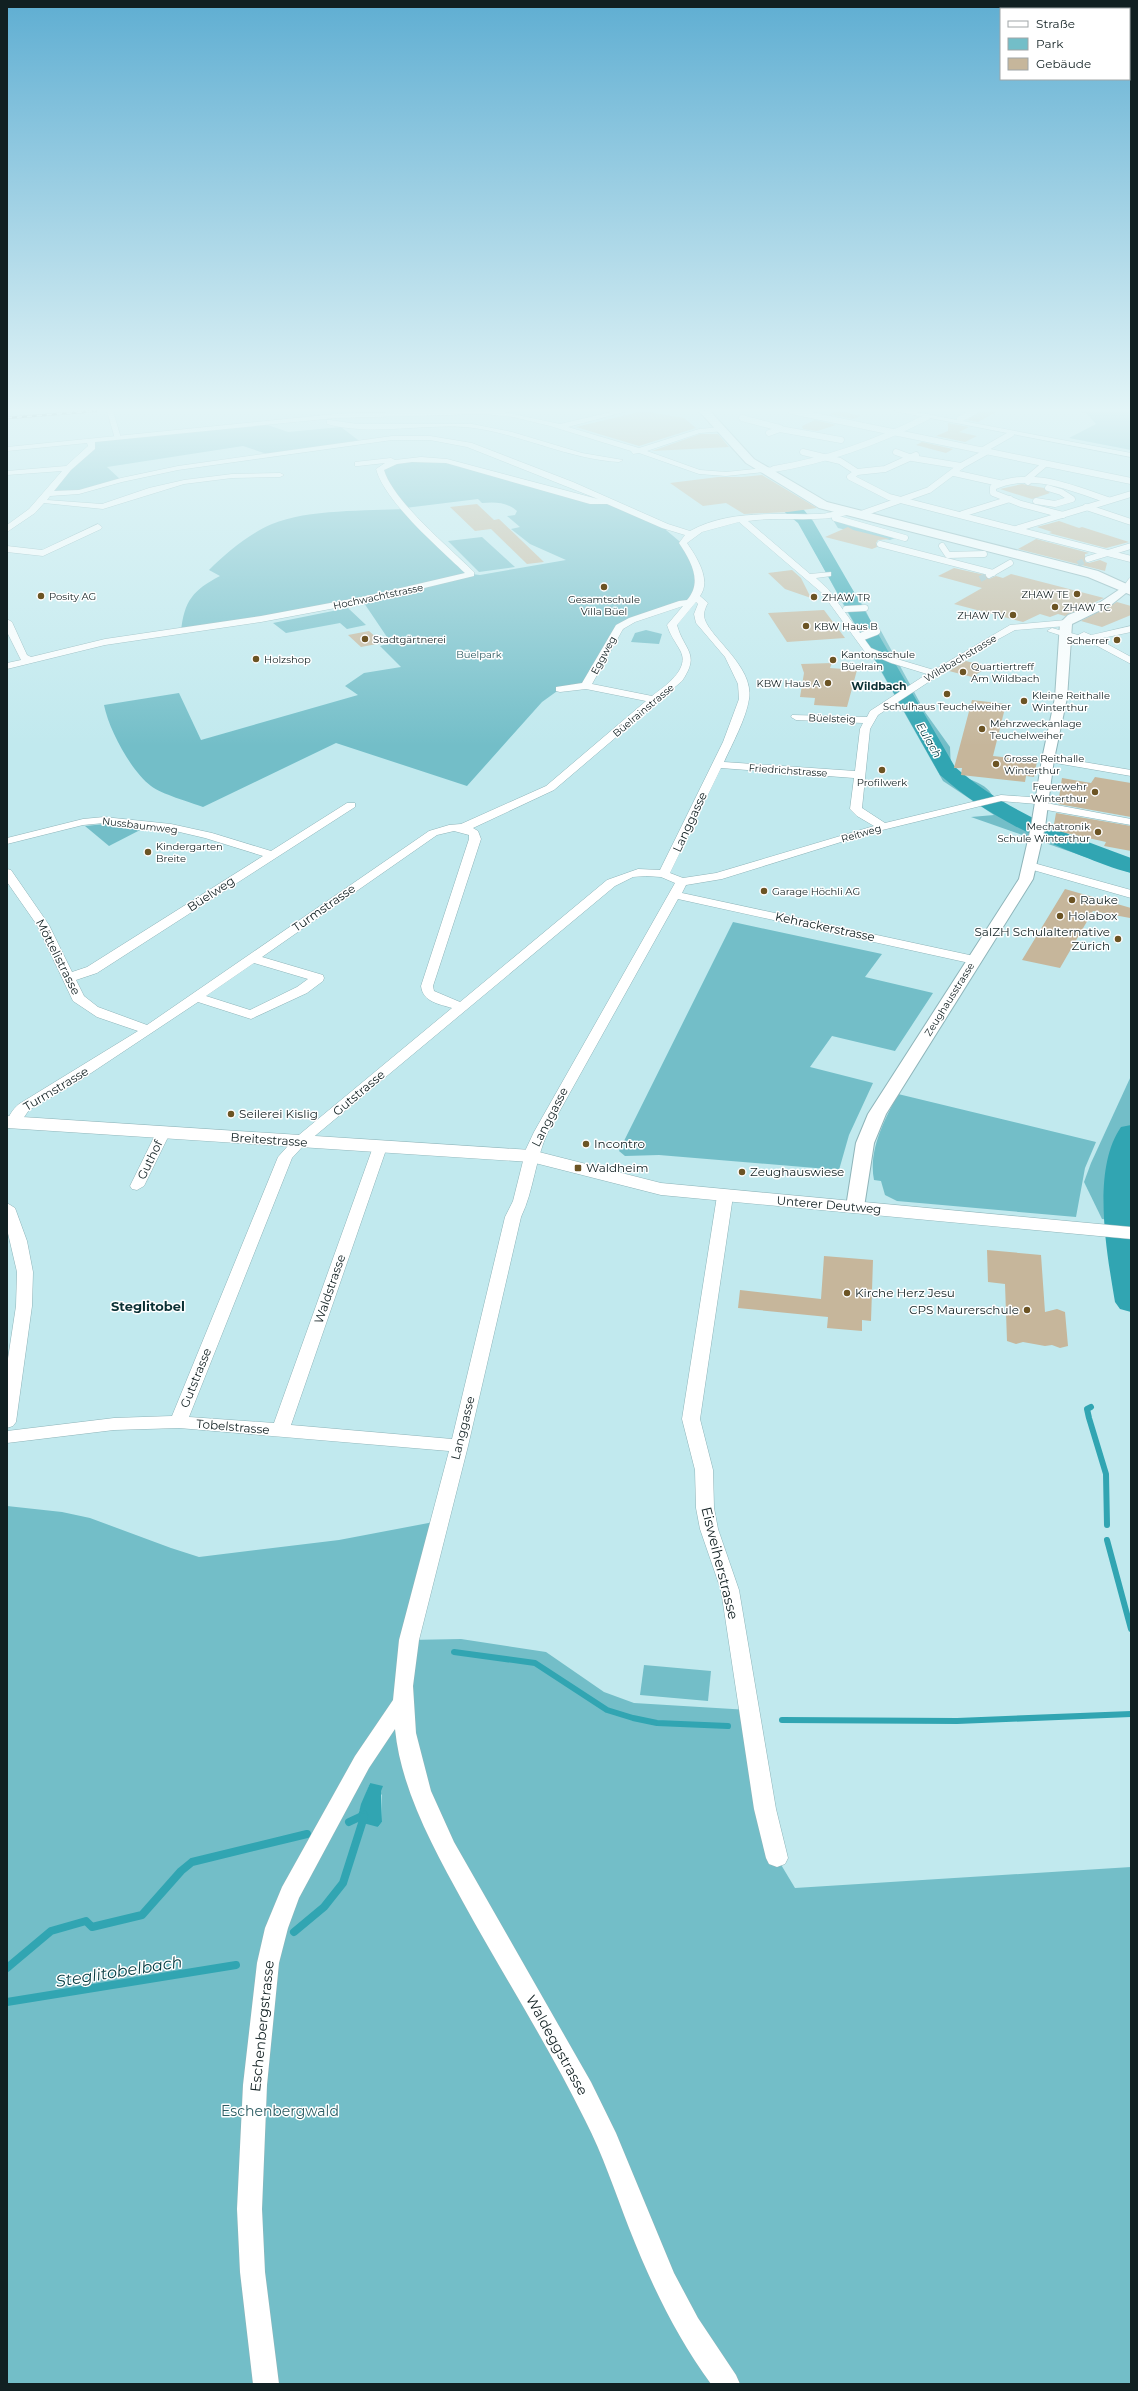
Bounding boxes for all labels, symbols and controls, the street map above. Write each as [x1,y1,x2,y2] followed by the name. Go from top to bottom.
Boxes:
[1000,8,1130,80] legend
[1036,16,1075,31] text: Straße
[1036,36,1064,51] text: Park
[1036,56,1091,71] text: Gebäude
[332,581,424,612] street label: Hochwachtstrasse
[599,582,609,592] marker: Gesamtschule Villa Büel
[1021,588,1069,601] place label: ZHAW TE
[1072,589,1082,599] marker: ZHAW TE
[49,590,96,603] place label: Posity AG
[36,591,46,601] marker: Posity AG
[822,591,870,604] place label: ZHAW TR
[809,592,819,602] marker: ZHAW TR
[568,593,640,618] place label: Gesamtschule Villa Büel
[1063,601,1111,614] place label: ZHAW TC
[1050,602,1060,612] marker: ZHAW TC
[957,609,1005,622] place label: ZHAW TV
[1008,610,1018,620] marker: ZHAW TV
[814,620,878,633] place label: KBW Haus B
[801,621,811,631] marker: KBW Haus B
[922,632,999,685] street label: Wildbachstrasse
[373,633,446,646] place label: Stadtgärtnerei
[360,634,370,644] marker: Stadtgärtnerei
[588,634,619,677] street label: Eggweg
[1067,634,1109,647] place label: Scherrer
[1112,635,1122,645] marker: Scherrer
[456,648,502,661] park label: Büelpark
[841,648,915,673] place label: Kantonsschule Büelrain
[264,653,311,666] place label: Holzshop
[251,654,261,664] marker: Holzshop
[828,655,838,665] marker: Kantonsschule Büelrain
[971,660,1039,685] place label: Quartiertreff Am Wildbach
[958,667,968,677] marker: Quartiertreff Am Wildbach
[757,677,821,690] place label: KBW Haus A
[823,678,833,688] marker: KBW Haus A
[851,679,907,693] district label: Wildbach
[610,681,677,740] street label: Büelrainstrasse
[942,689,952,699] marker: Schulhaus Teuchelweiher
[1032,689,1110,714] place label: Kleine Reithalle Winterthur
[1019,696,1029,706] marker: Kleine Reithalle Winterthur
[883,700,1011,713] place label: Schulhaus Teuchelweiher
[808,711,856,726] street label: Büelsteig
[990,717,1082,742] place label: Mehrzweckanlage Teuchelweiher
[913,720,945,760] water label: Eulach
[977,724,987,734] marker: Mehrzweckanlage Teuchelweiher
[1004,752,1084,777] place label: Grosse Reithalle Winterthur
[991,759,1001,769] marker: Grosse Reithalle Winterthur
[748,761,828,780] street label: Friedrichstrasse
[877,765,887,775] marker: Profilwerk
[857,776,907,789] place label: Profilwerk
[1031,780,1087,805] place label: Feuerwehr Winterthur
[1090,787,1100,797] marker: Feuerwehr Winterthur
[669,789,710,854] street label: Langgasse
[101,814,178,837] street label: Nussbaumweg
[997,820,1090,845] place label: Mechatronik Schule Winterthur
[839,822,883,845] street label: Reitweg
[1093,827,1103,837] marker: Mechatronik Schule Winterthur
[156,840,223,865] place label: Kindergarten Breite
[143,847,153,857] marker: Kindergarten Breite
[184,873,237,914] street label: Büelweg
[289,880,358,935] street label: Turmstrasse
[772,885,860,898] place label: Garage Höchli AG
[759,886,769,896] marker: Garage Höchli AG
[1080,892,1118,907] place label: Rauke
[1067,895,1077,905] marker: Rauke
[1068,908,1118,923] place label: Holabox
[774,909,876,944] street label: Kehrackerstrasse
[1055,911,1065,921] marker: Holabox
[33,916,84,997] street label: Möttelistrasse
[974,924,1110,953] place label: SalZH Schulalternative Zürich
[1113,934,1123,944] marker: SalZH Schulalternative Zürich
[922,960,977,1039] street label: Zeughausstrasse
[20,1063,91,1114] street label: Turmstrasse
[330,1067,388,1119] street label: Gutstrasse
[528,1085,571,1149] street label: Langgasse
[239,1106,318,1121] place label: Seilerei Kislig
[226,1109,236,1119] marker: Seilerei Kislig
[230,1129,308,1150] street label: Breitestrasse
[594,1136,645,1151] place label: Incontro
[134,1137,166,1182] street label: Guthof
[581,1139,591,1149] marker: Incontro
[586,1160,648,1175] place label: Waldheim
[573,1163,583,1173] marker: Waldheim
[750,1164,844,1179] place label: Zeughauswiese
[737,1167,747,1177] marker: Zeughauswiese
[776,1192,882,1217] street label: Unterer Deutweg
[311,1252,348,1325] street label: Waldstrasse
[855,1285,955,1300] place label: Kirche Herz Jesu
[842,1288,852,1298] marker: Kirche Herz Jesu
[111,1298,185,1314] district label: Steglitobel
[909,1302,1019,1317] place label: CPS Maurerschule
[1022,1305,1032,1315] marker: CPS Maurerschule
[177,1346,214,1410] street label: Gutstrasse
[447,1395,478,1461] street label: Langgasse
[196,1416,270,1437] street label: Tobelstrasse
[697,1505,743,1621] street label: Eisweiherstrasse
[55,1952,184,1991] water label: Steglitobelbach
[246,1959,278,2093] street label: Eschenbergstrasse
[522,1992,592,2098] street label: Waldeggstrasse
[221,2102,339,2120] park label: Eschenbergwald

